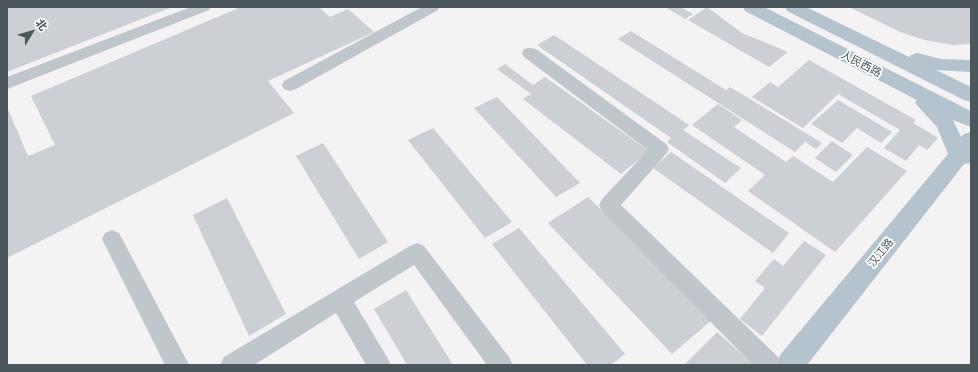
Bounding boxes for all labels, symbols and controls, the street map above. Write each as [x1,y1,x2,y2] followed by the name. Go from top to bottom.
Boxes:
[12,12,52,52] north arrow
[33,16,50,33] text: 北
[838,48,884,80] street label: 人民西路
[865,236,897,270] street label: 汉江路

